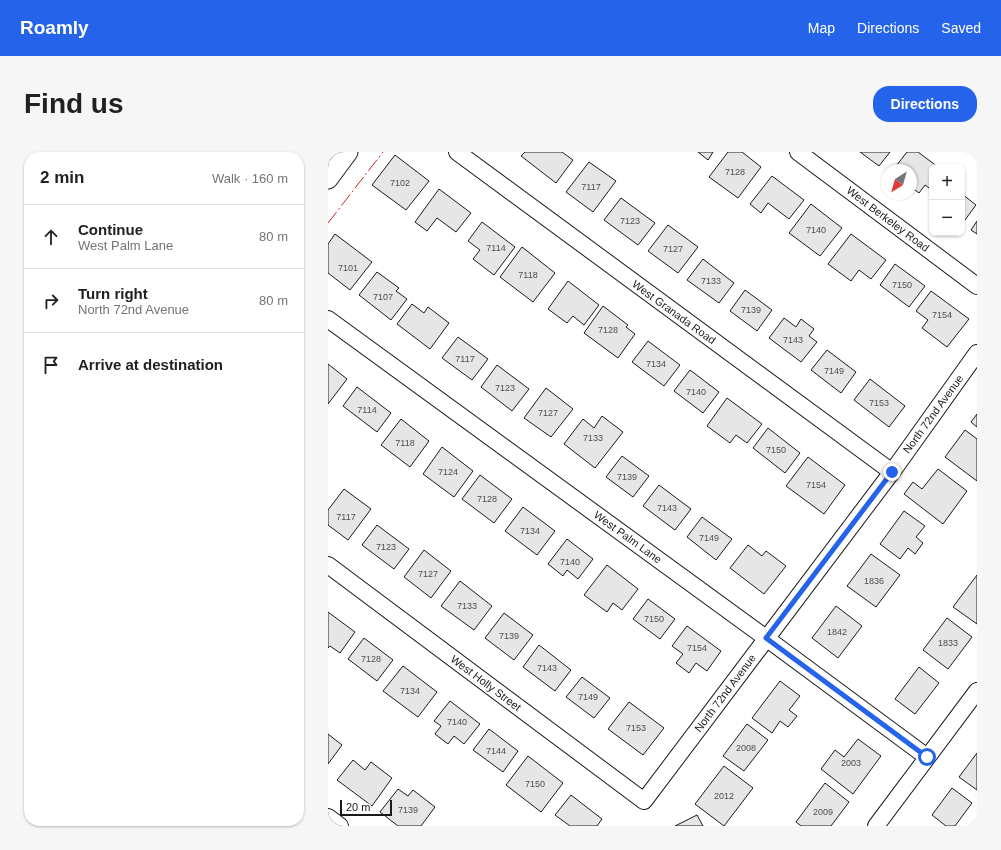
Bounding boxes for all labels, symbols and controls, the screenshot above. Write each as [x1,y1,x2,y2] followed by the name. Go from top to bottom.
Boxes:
[20,17,89,38] text: Roamly
[808,20,835,36] text: Map
[857,20,919,36] text: Directions
[941,20,981,36] text: Saved
[873,86,977,122] button: Directions
[24,88,124,119] text: Find us
[881,164,917,200] north arrow
[929,164,965,236] map controls
[929,164,965,200] button: +
[725,167,745,177] house number: 7128
[40,168,84,187] text: 2 min
[212,171,288,186] text: Walk · 160 m
[390,178,410,188] house number: 7102
[581,182,601,192] house number: 7117
[844,184,932,254] street label: West Berkeley Road
[929,200,965,236] button: −
[620,216,640,226] house number: 7123
[78,221,143,238] text: Continue
[806,225,826,235] house number: 7140
[40,226,62,248] icon: ahead
[259,229,288,244] text: 80 m
[78,238,173,253] text: West Palm Lane
[486,243,506,253] house number: 7114
[663,244,683,254] house number: 7127
[338,263,358,273] house number: 7101
[518,270,538,280] house number: 7118
[701,276,721,286] house number: 7133
[630,278,718,346] street label: West Granada Road
[892,280,912,290] house number: 7150
[78,285,148,302] text: Turn right
[40,290,62,312] icon: right
[373,292,393,302] house number: 7107
[259,293,288,308] text: 80 m
[78,302,189,317] text: North 72nd Avenue
[741,305,761,315] house number: 7139
[932,310,952,320] house number: 7154
[598,325,618,335] house number: 7128
[783,335,803,345] house number: 7143
[40,354,62,376] icon: arrive
[455,354,475,364] house number: 7117
[78,356,223,373] text: Arrive at destination
[646,359,666,369] house number: 7134
[824,366,844,376] house number: 7149
[901,372,965,456] street label: North 72nd Avenue
[495,383,515,393] house number: 7123
[686,387,706,397] house number: 7140
[869,398,889,408] house number: 7153
[357,405,377,415] house number: 7114
[538,408,558,418] house number: 7127
[583,433,603,443] house number: 7133
[395,438,415,448] house number: 7118
[766,445,786,455] house number: 7150
[883,463,901,481] route end
[438,467,458,477] house number: 7124
[617,472,637,482] house number: 7139
[806,480,826,490] house number: 7154
[477,494,497,504] house number: 7128
[657,503,677,513] house number: 7143
[592,508,664,566] street label: West Palm Lane
[336,512,356,522] house number: 7117
[520,526,540,536] house number: 7134
[699,533,719,543] house number: 7149
[376,542,396,552] house number: 7123
[560,557,580,567] house number: 7140
[418,569,438,579] house number: 7127
[864,576,884,586] house number: 1836
[457,601,477,611] house number: 7133
[644,614,664,624] house number: 7150
[827,627,847,637] house number: 1842
[499,631,519,641] house number: 7139
[938,638,958,648] house number: 1833
[687,643,707,653] house number: 7154
[692,652,758,734] street label: North 72nd Avenue
[449,653,523,713] street label: West Holly Street
[361,654,381,664] house number: 7128
[537,663,557,673] house number: 7143
[400,686,420,696] house number: 7134
[578,692,598,702] house number: 7149
[447,717,467,727] house number: 7140
[626,723,646,733] house number: 7153
[736,743,756,753] house number: 2008
[486,746,506,756] house number: 7144
[918,748,936,766] route start
[841,758,861,768] house number: 2003
[525,779,545,789] house number: 7150
[714,791,734,801] house number: 2012
[340,798,392,817] scale bar
[346,801,370,813] text: 20 m
[398,805,418,815] house number: 7139
[813,807,833,817] house number: 2009

